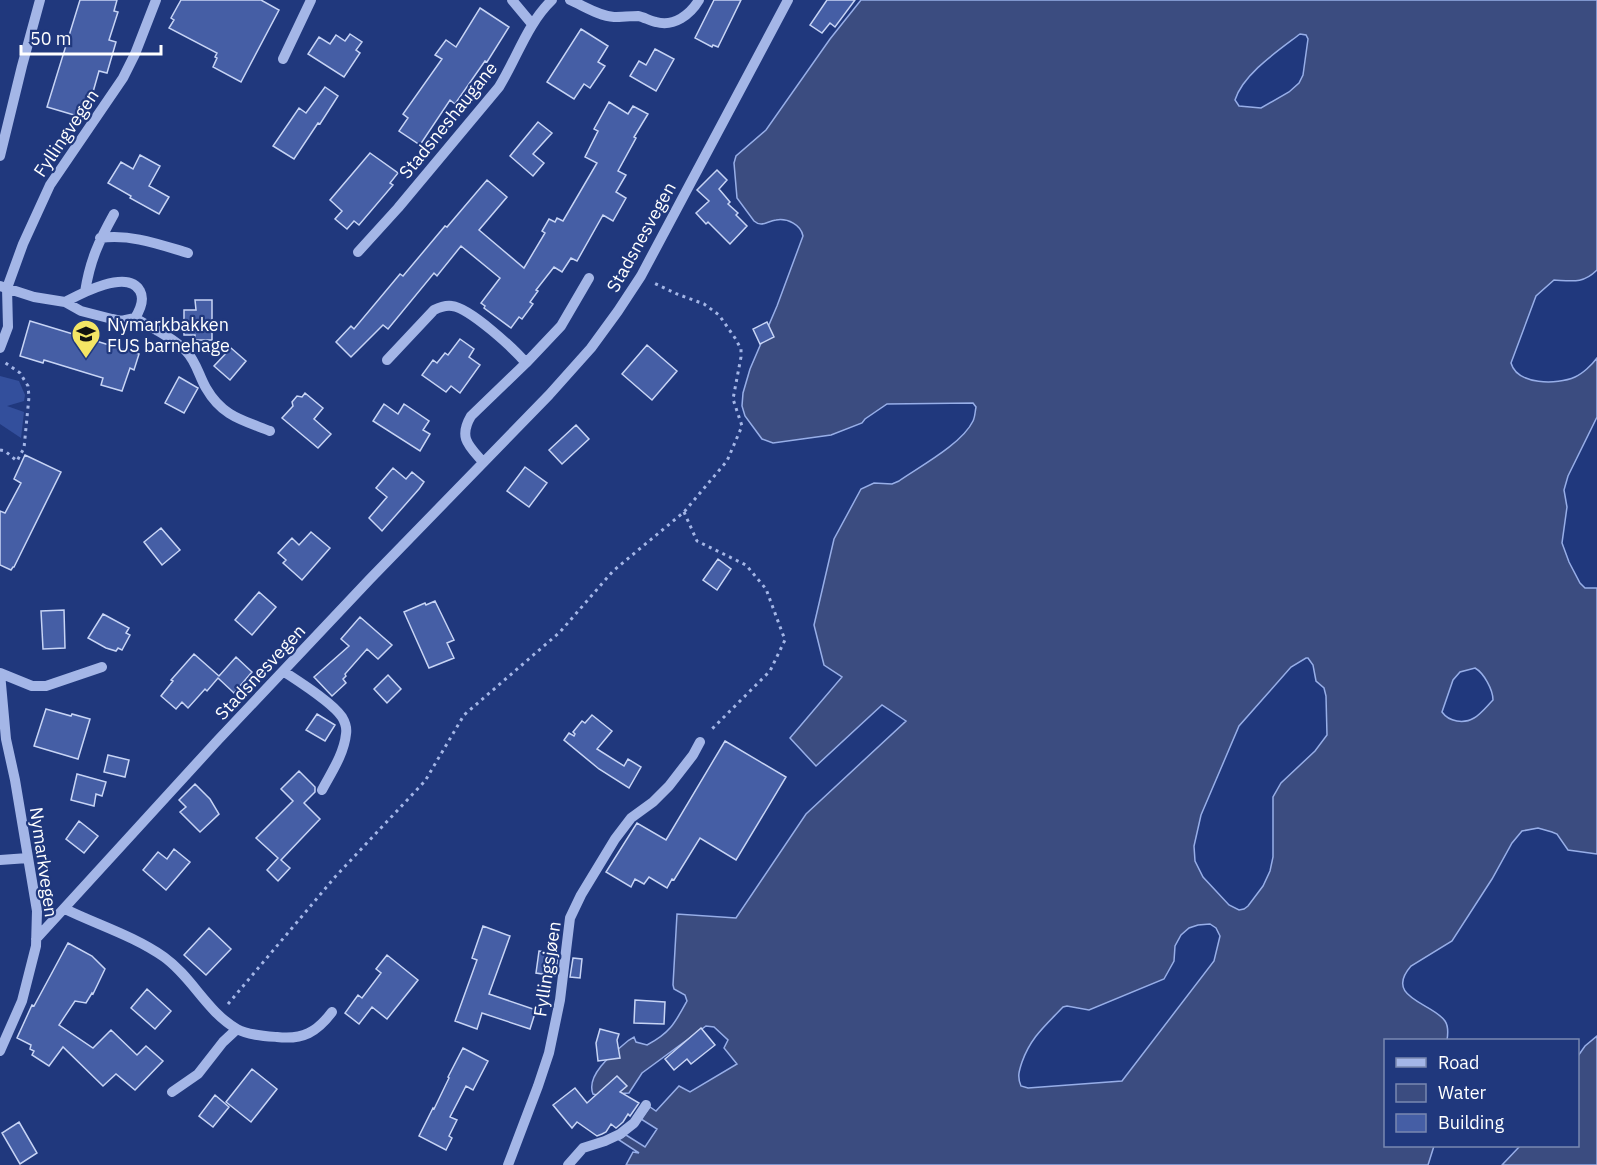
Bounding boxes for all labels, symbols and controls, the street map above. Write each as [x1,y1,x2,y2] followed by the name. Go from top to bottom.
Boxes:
[21,18,160,56] scale bar
[30,27,72,50] text: 50 m
[394,57,502,183] street label: Stadsneshaugane
[28,85,104,181] street label: Fyllingvegen
[601,178,681,296] street label: Stadsnesvegen
[107,313,230,357] place label: Nymarkbakken FUS barnehage
[70,318,102,360] school or university icon: Nymarkbakken FUS barnehage
[210,619,310,725] street label: Stadsnesvegen
[25,805,63,919] street label: Nymarkvegen
[528,920,566,1018] street label: Fyllingsjøen
[1384,1039,1579,1147] legend
[1438,1051,1479,1074] text: Road
[1438,1081,1487,1104] text: Water
[1438,1111,1505,1134] text: Building

